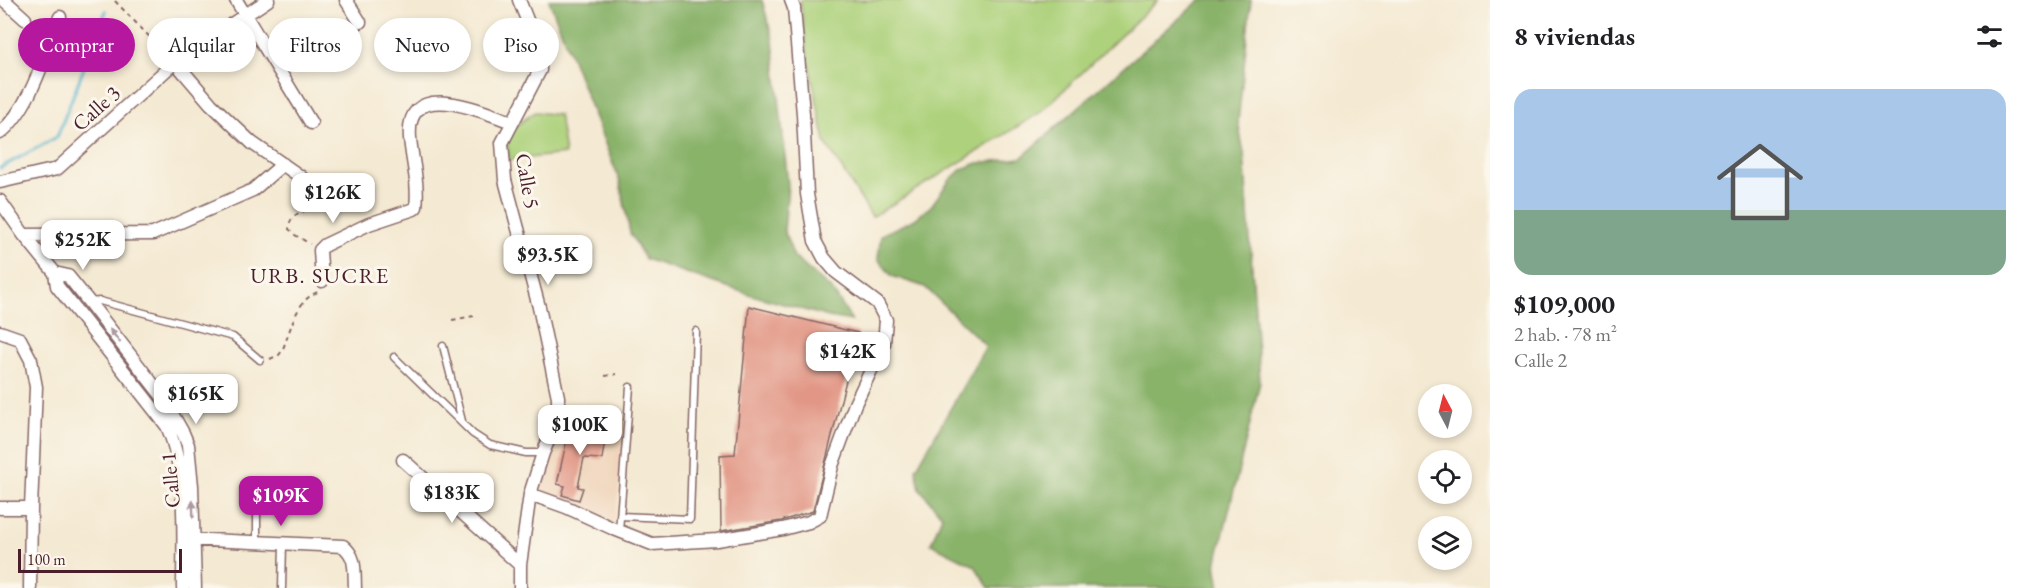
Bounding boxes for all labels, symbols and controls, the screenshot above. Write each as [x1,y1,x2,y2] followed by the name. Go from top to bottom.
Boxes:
[18,18,135,72] chip: Comprar
[147,18,256,72] chip: Alquilar
[268,18,362,72] chip: Filtros
[374,18,471,72] chip: Nuevo
[483,18,559,72] chip: Piso
[1514,19,1635,53] text: 8 viviendas
[1973,20,2006,53] icon: filters
[66,79,126,137] street label: Calle 3
[1706,128,1814,236] icon: home
[510,151,546,211] street label: Calle 5
[291,173,375,224] pin: $126K
[305,179,361,205] text: $126K
[41,220,125,271] pin: $252K
[55,226,111,252] text: $252K
[499,235,597,286] pin: $93.5K
[517,241,579,267] text: $93.5K
[250,261,390,290] district label: URB. SUCRE
[1514,287,1615,321] text: $109,000
[1514,321,1617,347] text: 2 hab. · 78 m²
[110,329,122,344] one-way arrow
[806,332,890,383] pin: $142K
[820,338,876,364] text: $142K
[1514,347,1567,373] text: Calle 2
[154,374,238,425] pin: $165K
[168,380,224,406] text: $165K
[1418,384,1472,438] north arrow
[1418,384,1472,570] map controls
[538,405,622,456] pin: $100K
[552,411,608,437] text: $100K
[1418,450,1472,504] button: locate
[154,451,186,509] street label: Calle 1
[410,473,494,524] pin: $183K
[239,476,323,527] pin: $109K
[424,479,480,505] text: $183K
[253,482,309,508] text: $109K
[188,499,198,518] one-way arrow
[1418,516,1472,570] button: layers
[18,546,182,574] scale bar
[27,549,66,570] text: 100 m

